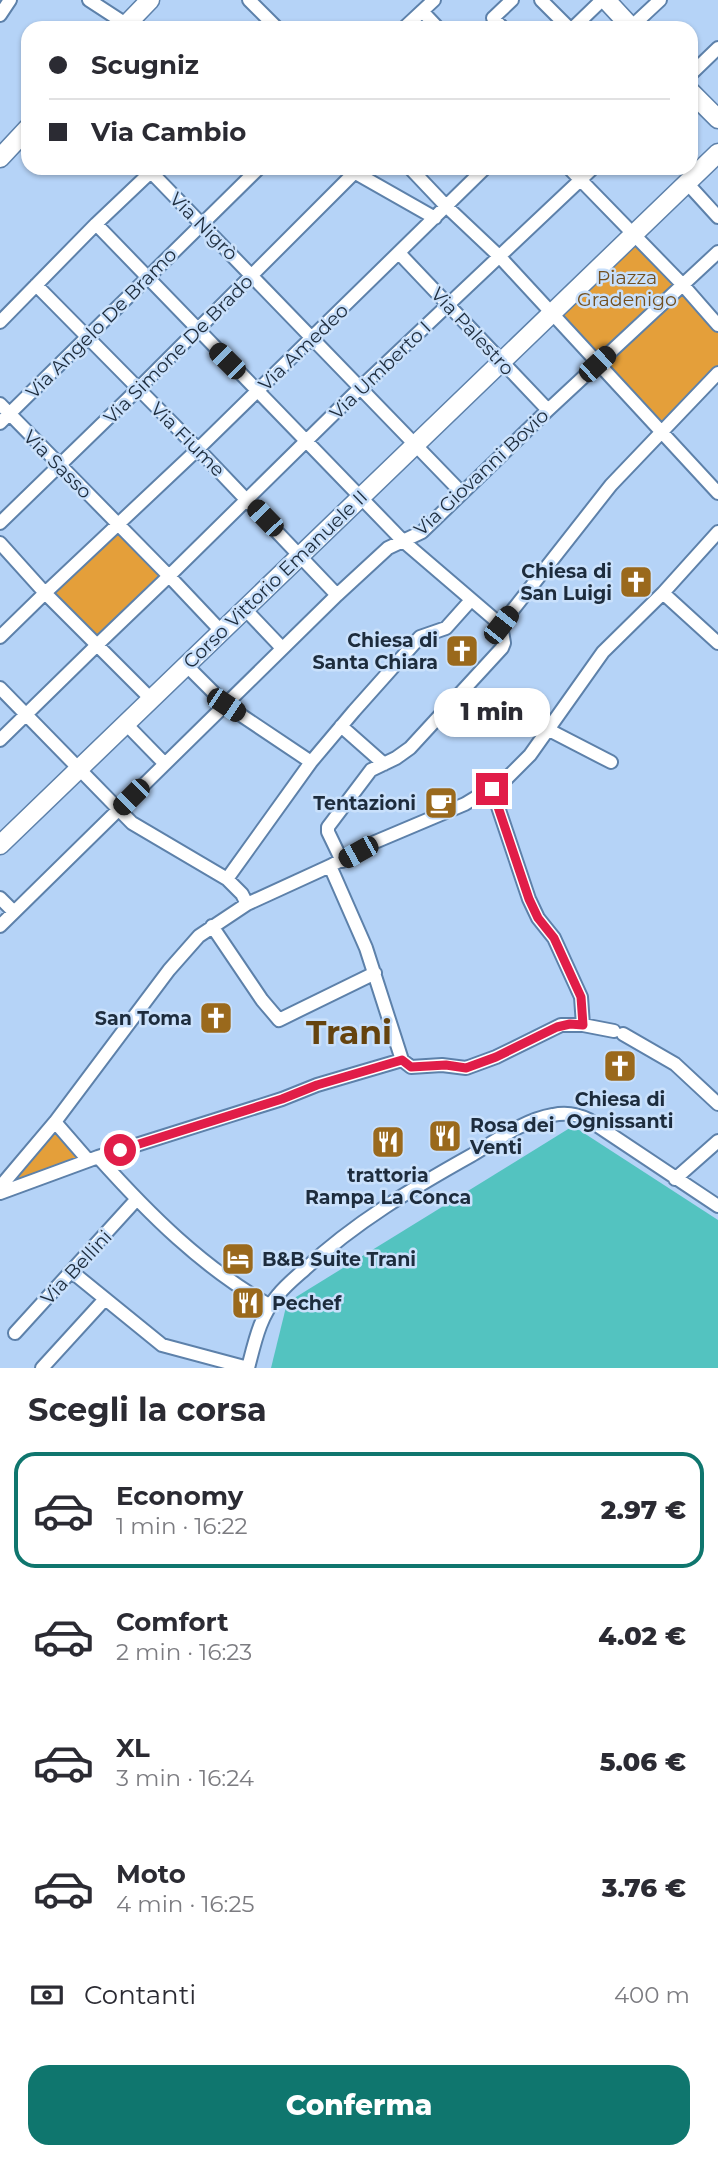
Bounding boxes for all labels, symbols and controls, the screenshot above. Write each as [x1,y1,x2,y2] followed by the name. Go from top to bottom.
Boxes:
[91,49,199,81] text: Scugniz
[91,116,246,148] text: Via Cambio
[165,187,243,265] street label: Via Nigrò
[21,243,182,404] street label: Via Angelo De Bramo
[577,266,677,311] park label: Piazza Gradenigo
[99,270,258,429] street label: Via Simone De Brado
[426,283,519,380] street label: Via Palestro
[254,299,353,396] street label: Via Amedeo
[325,316,436,424] street label: Via Umberto I
[205,339,250,383] car
[575,342,620,386] car
[146,397,230,481] street label: Via Fiume
[409,404,554,541] street label: Via Giovanni Bovio
[19,425,97,504] street label: Via Sasso
[179,485,372,673] street label: Corso Vittorio Emanuele II
[243,496,288,540] car
[520,560,612,605] place label: Chiesa di San Luigi
[617,563,655,601] church icon: Chiesa di San Luigi
[480,602,523,648] car
[313,629,438,674] place label: Chiesa di Santa Chiara
[443,632,481,670] church icon: Chiesa di Santa Chiara
[203,685,250,725] car
[434,688,550,736] callout: 1 min
[460,698,524,726] text: 1 min
[476,773,508,805] route end
[109,775,154,819] car
[422,784,460,822] cafe icon: Tentazioni
[313,792,416,815] place label: Tentazioni
[335,833,382,871] car
[197,999,235,1037] church icon: San Toma
[95,1007,192,1030] place label: San Toma
[306,1012,392,1052] district label: Trani
[601,1047,639,1085] church icon: Chiesa di Ognissanti
[566,1088,674,1133] place label: Chiesa di Ognissanti
[469,1114,554,1159] place label: Rosa dei Venti
[426,1117,464,1155] restaurant icon: Rosa dei Venti
[369,1123,407,1161] restaurant icon: trattoria Rampa La Conca
[104,1134,136,1166] route start
[305,1164,471,1209] place label: trattoria Rampa La Conca
[36,1225,117,1309] street label: Via Bellini
[219,1240,257,1278] hotel icon: B&B Suite Trani
[262,1248,416,1271] place label: B&B Suite Trani
[229,1284,267,1322] restaurant icon: Pechef
[272,1292,342,1315] place label: Pechef
[28,1390,267,1429] text: Scegli la corsa
[32,1479,95,1542] icon: car
[116,1480,243,1512] text: Economy
[601,1494,686,1526] text: 2.97 €
[116,1512,248,1540] text: 1 min · 16:22
[32,1605,95,1668] icon: car
[116,1606,228,1638] text: Comfort
[598,1620,686,1652] text: 4.02 €
[116,1638,252,1666] text: 2 min · 16:23
[32,1731,95,1794] icon: car
[116,1732,150,1764] text: XL
[600,1746,686,1778] text: 5.06 €
[116,1764,254,1792] text: 3 min · 16:24
[32,1857,95,1920] icon: car
[116,1858,186,1890] text: Moto
[602,1872,686,1904] text: 3.76 €
[116,1890,254,1918] text: 4 min · 16:25
[28,1976,66,2014] icon: cash
[84,1979,196,2011] text: Contanti
[614,1981,690,2009] text: 400 m
[28,2065,690,2145] button: Conferma

